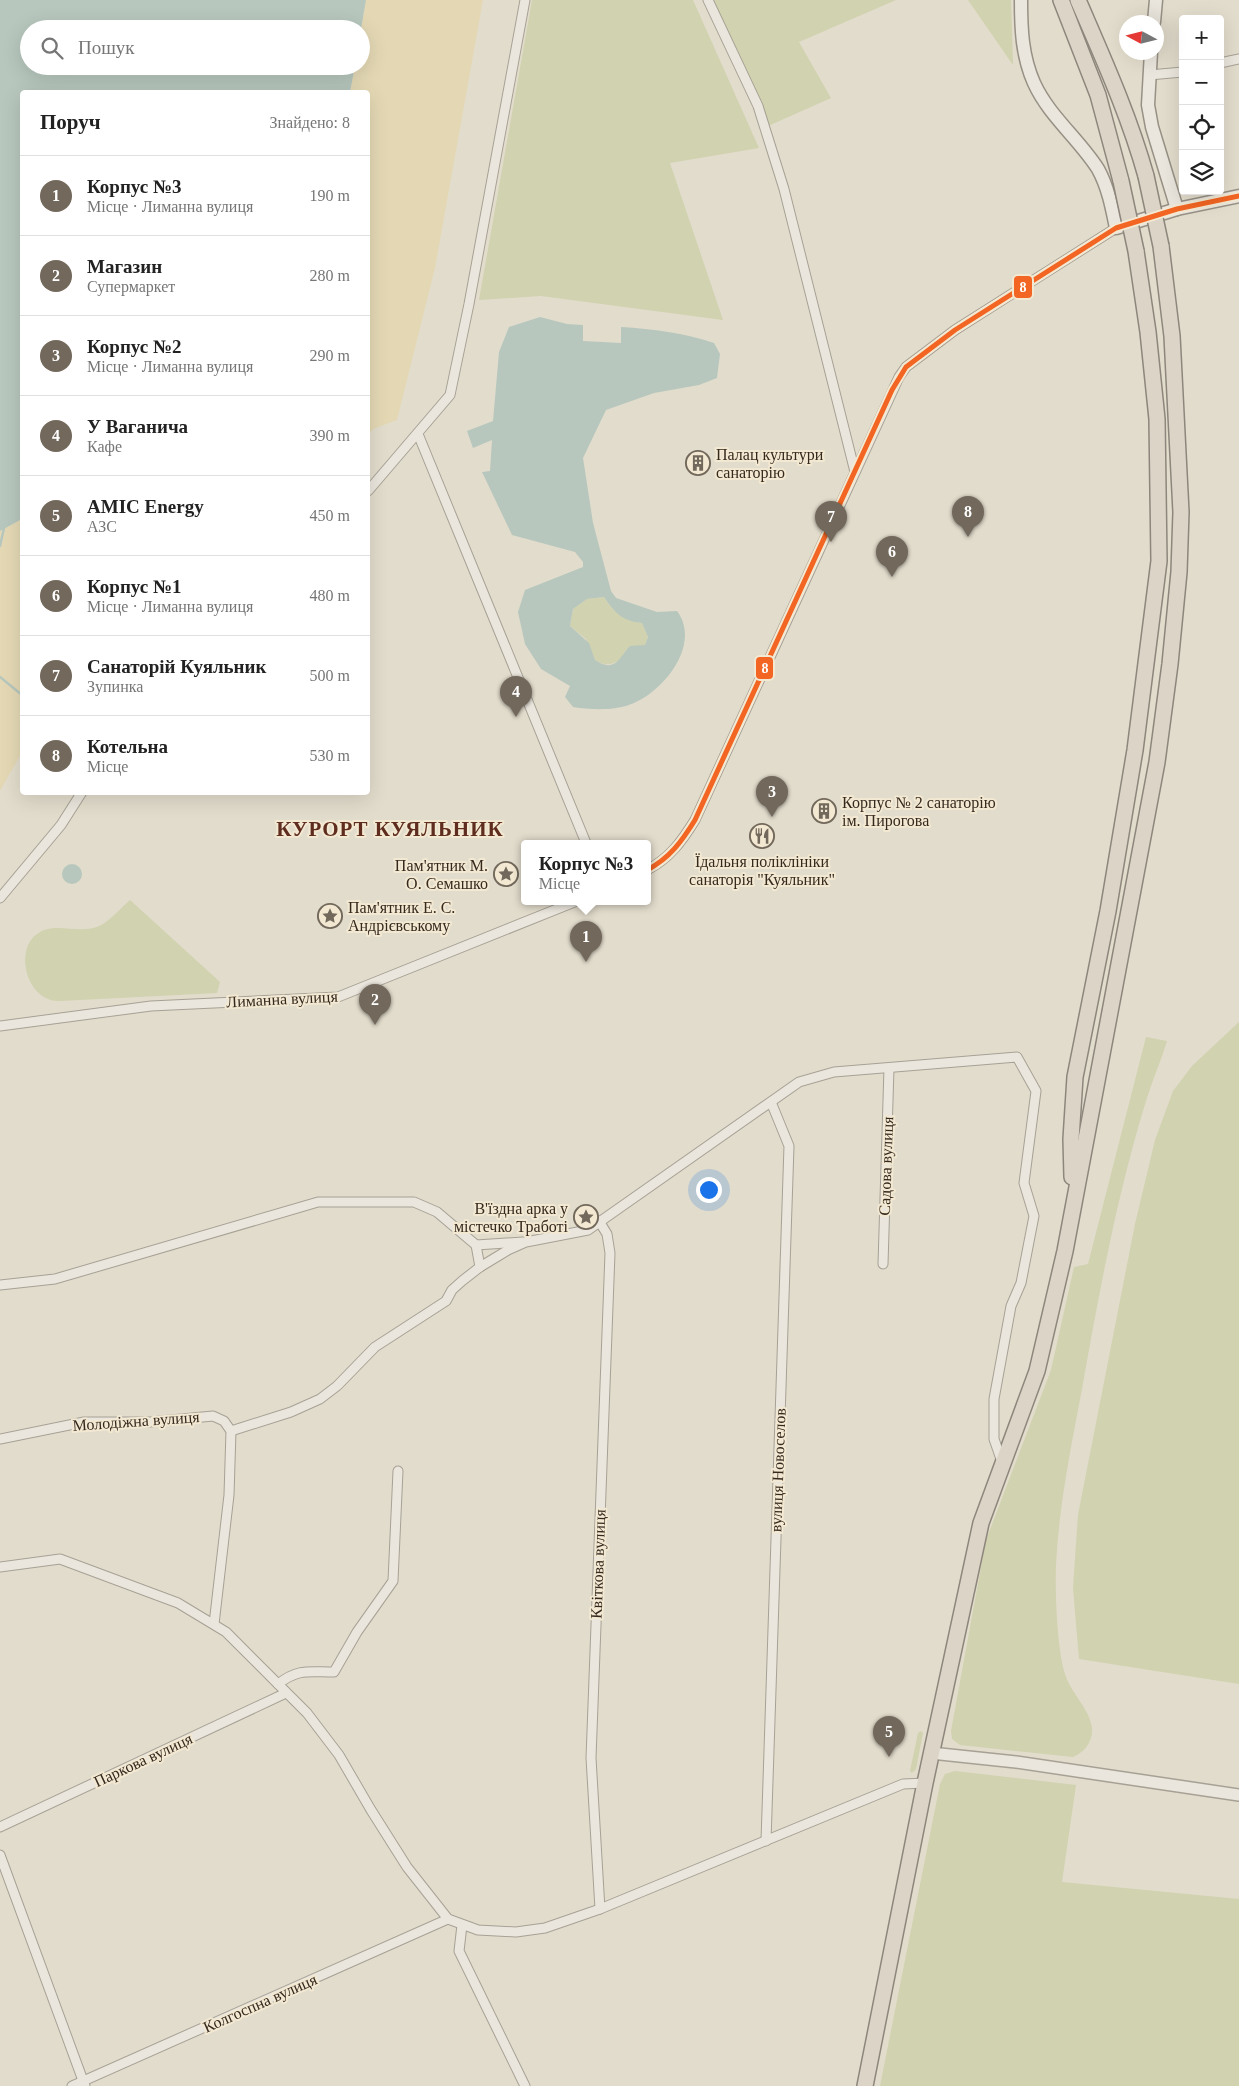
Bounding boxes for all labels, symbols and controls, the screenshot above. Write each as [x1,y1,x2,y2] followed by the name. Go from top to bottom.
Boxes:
[1119,15,1164,60] north arrow
[1179,15,1224,195] map controls
[1179,15,1224,60] button: +
[20,20,370,75] search box
[38,34,66,62] icon: search
[78,37,135,58] text: Пошук
[1179,60,1224,105] button: −
[1179,105,1224,150] button: locate
[40,110,101,134] text: Поруч
[270,114,350,131] text: Знайдено: 8
[1179,150,1224,195] button: layers
[87,176,182,197] text: Корпус №3
[52,187,60,204] text: 1
[310,187,350,204] text: 190 m
[87,198,253,215] text: Місце · Лиманна вулиця
[87,256,162,277] text: Магазин
[52,267,60,284] text: 2
[310,267,350,284] text: 280 m
[1013,275,1033,299] line badge: 8
[87,278,175,295] text: Супермаркет
[1020,280,1027,295] text: 8
[87,336,182,357] text: Корпус №2
[52,347,60,364] text: 3
[310,347,350,364] text: 290 m
[87,358,253,375] text: Місце · Лиманна вулиця
[87,416,188,437] text: У Ваганича
[52,427,60,444] text: 4
[310,427,350,444] text: 390 m
[87,438,122,455] text: Кафе
[716,446,824,482] place label: Палац культури санаторію
[685,450,711,476] building icon: Палац культури санаторію
[87,496,204,517] text: AMIC Energy
[952,496,984,537] pin: 8
[815,501,847,542] pin: 7
[52,507,60,524] text: 5
[310,507,350,524] text: 450 m
[87,518,117,535] text: АЗС
[876,536,908,577] pin: 6
[87,576,182,597] text: Корпус №1
[52,587,60,604] text: 6
[310,587,350,604] text: 480 m
[87,598,253,615] text: Місце · Лиманна вулиця
[87,656,266,677] text: Санаторій Куяльник
[755,656,774,680] line badge: 8
[762,661,769,676] text: 8
[52,667,60,684] text: 7
[310,667,350,684] text: 500 m
[500,676,532,717] pin: 4
[87,678,143,695] text: Зупинка
[87,736,168,757] text: Котельна
[52,747,60,764] text: 8
[310,747,350,764] text: 530 m
[87,758,128,775] text: Місце
[756,776,788,817] pin: 3
[842,794,996,830] place label: Корпус № 2 санаторію ім. Пирогова
[811,798,837,824] building icon: Корпус № 2 санаторію ім. Пирогова
[276,817,504,841] district label: КУРОРТ КУЯЛЬНИК
[749,823,775,849] restaurant icon: Їдальня поліклініки санаторія "Куяльник"
[521,840,651,905] popup
[539,853,633,874] text: Корпус №3
[689,853,835,889] place label: Їдальня поліклініки санаторія "Куяльник"
[395,857,488,892] place label: Пам'ятник М. О. Семашко
[493,861,519,887] place icon: Пам'ятник М. О. Семашко
[539,875,580,892] text: Місце
[348,899,455,935] place label: Пам'ятник Е. С. Андрієвському
[317,903,343,929] place icon: Пам'ятник Е. С. Андрієвському
[570,921,602,962] pin: 1
[359,984,391,1025] pin: 2
[226,988,339,1011] street label: Лиманна вулиця
[876,1116,897,1216] street label: Садова вулиця
[696,1177,722,1203] your location
[454,1200,569,1236] place label: В'їздна арка у містечко Тработі
[573,1204,599,1230] place icon: В'їздна арка у містечко Тработі
[767,1407,790,1532] street label: вулиця Новоселов
[72,1408,201,1435] street label: Молодіжна вулиця
[588,1508,609,1619] street label: Квіткова вулиця
[873,1716,905,1757] pin: 5
[91,1729,196,1791] street label: Паркова вулиця
[201,1970,320,2037] street label: Колгоспна вулиця

